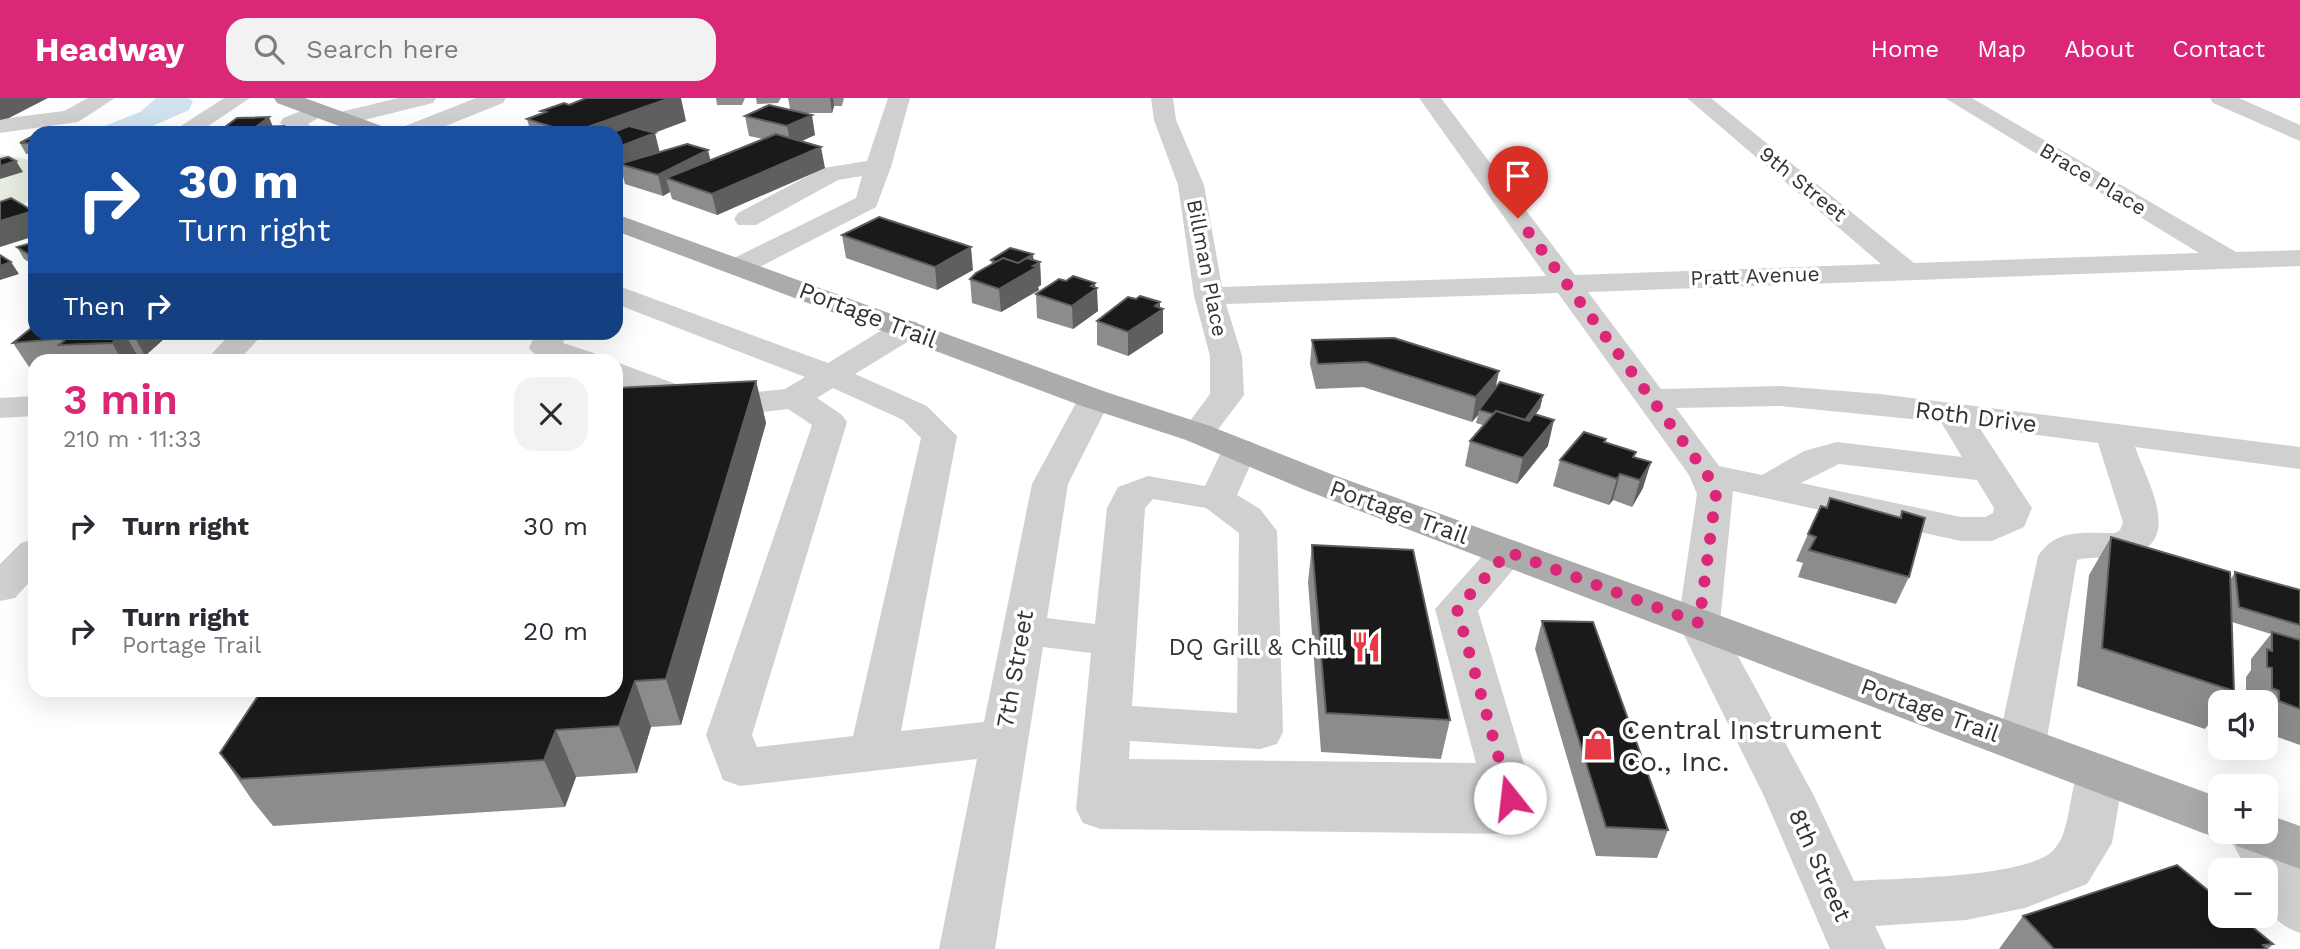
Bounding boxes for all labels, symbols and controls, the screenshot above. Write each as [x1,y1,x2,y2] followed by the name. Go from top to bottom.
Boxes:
[226,18,716,81] search box
[35,30,184,69] text: Headway
[250,30,288,68] icon: search
[306,34,459,64] text: Search here
[1871,35,1939,63] text: Home
[1977,35,2026,63] text: Map
[2064,35,2134,63] text: About
[2172,35,2265,63] text: Contact
[2035,137,2151,220] street label: Brace Place
[1755,141,1852,227] street label: 9th Street
[1488,146,1548,218] pin
[178,152,299,210] text: 30 m
[63,154,154,245] icon: right
[1499,157,1537,195] icon: arrive
[1182,197,1233,339] street label: Billman Place
[178,211,330,249] text: Turn right
[1690,261,1820,290] street label: Pratt Avenue
[795,276,941,354] street label: Portage Trail
[139,287,177,325] icon: right
[63,291,125,321] text: Then
[63,375,178,424] text: 3 min
[514,377,588,451] button: close
[1913,396,2039,438] street label: Roth Drive
[63,426,201,453] text: 210 m · 11:33
[1326,474,1473,550] street label: Portage Trail
[63,507,101,545] icon: right
[122,511,249,541] text: Turn right
[523,511,588,541] text: 30 m
[122,602,249,632] text: Turn right
[991,608,1039,730] street label: 7th Street
[63,612,101,650] icon: right
[523,616,588,646] text: 20 m
[1349,630,1383,664] restaurant icon: DQ Grill & Chill
[122,632,261,659] text: Portage Trail
[1168,633,1344,661] place label: DQ Grill & Chill
[1857,672,2004,748] street label: Portage Trail
[2208,690,2278,928] map controls
[2208,690,2278,760] button: sound
[1621,713,1882,778] place label: Central Instrument Co., Inc.
[1581,728,1615,762] shop icon: Central Instrument Co., Inc.
[1473,761,1547,835] position arrow
[2208,774,2278,844] button: +
[1783,804,1857,926] street label: 8th Street
[2208,858,2278,928] button: −

